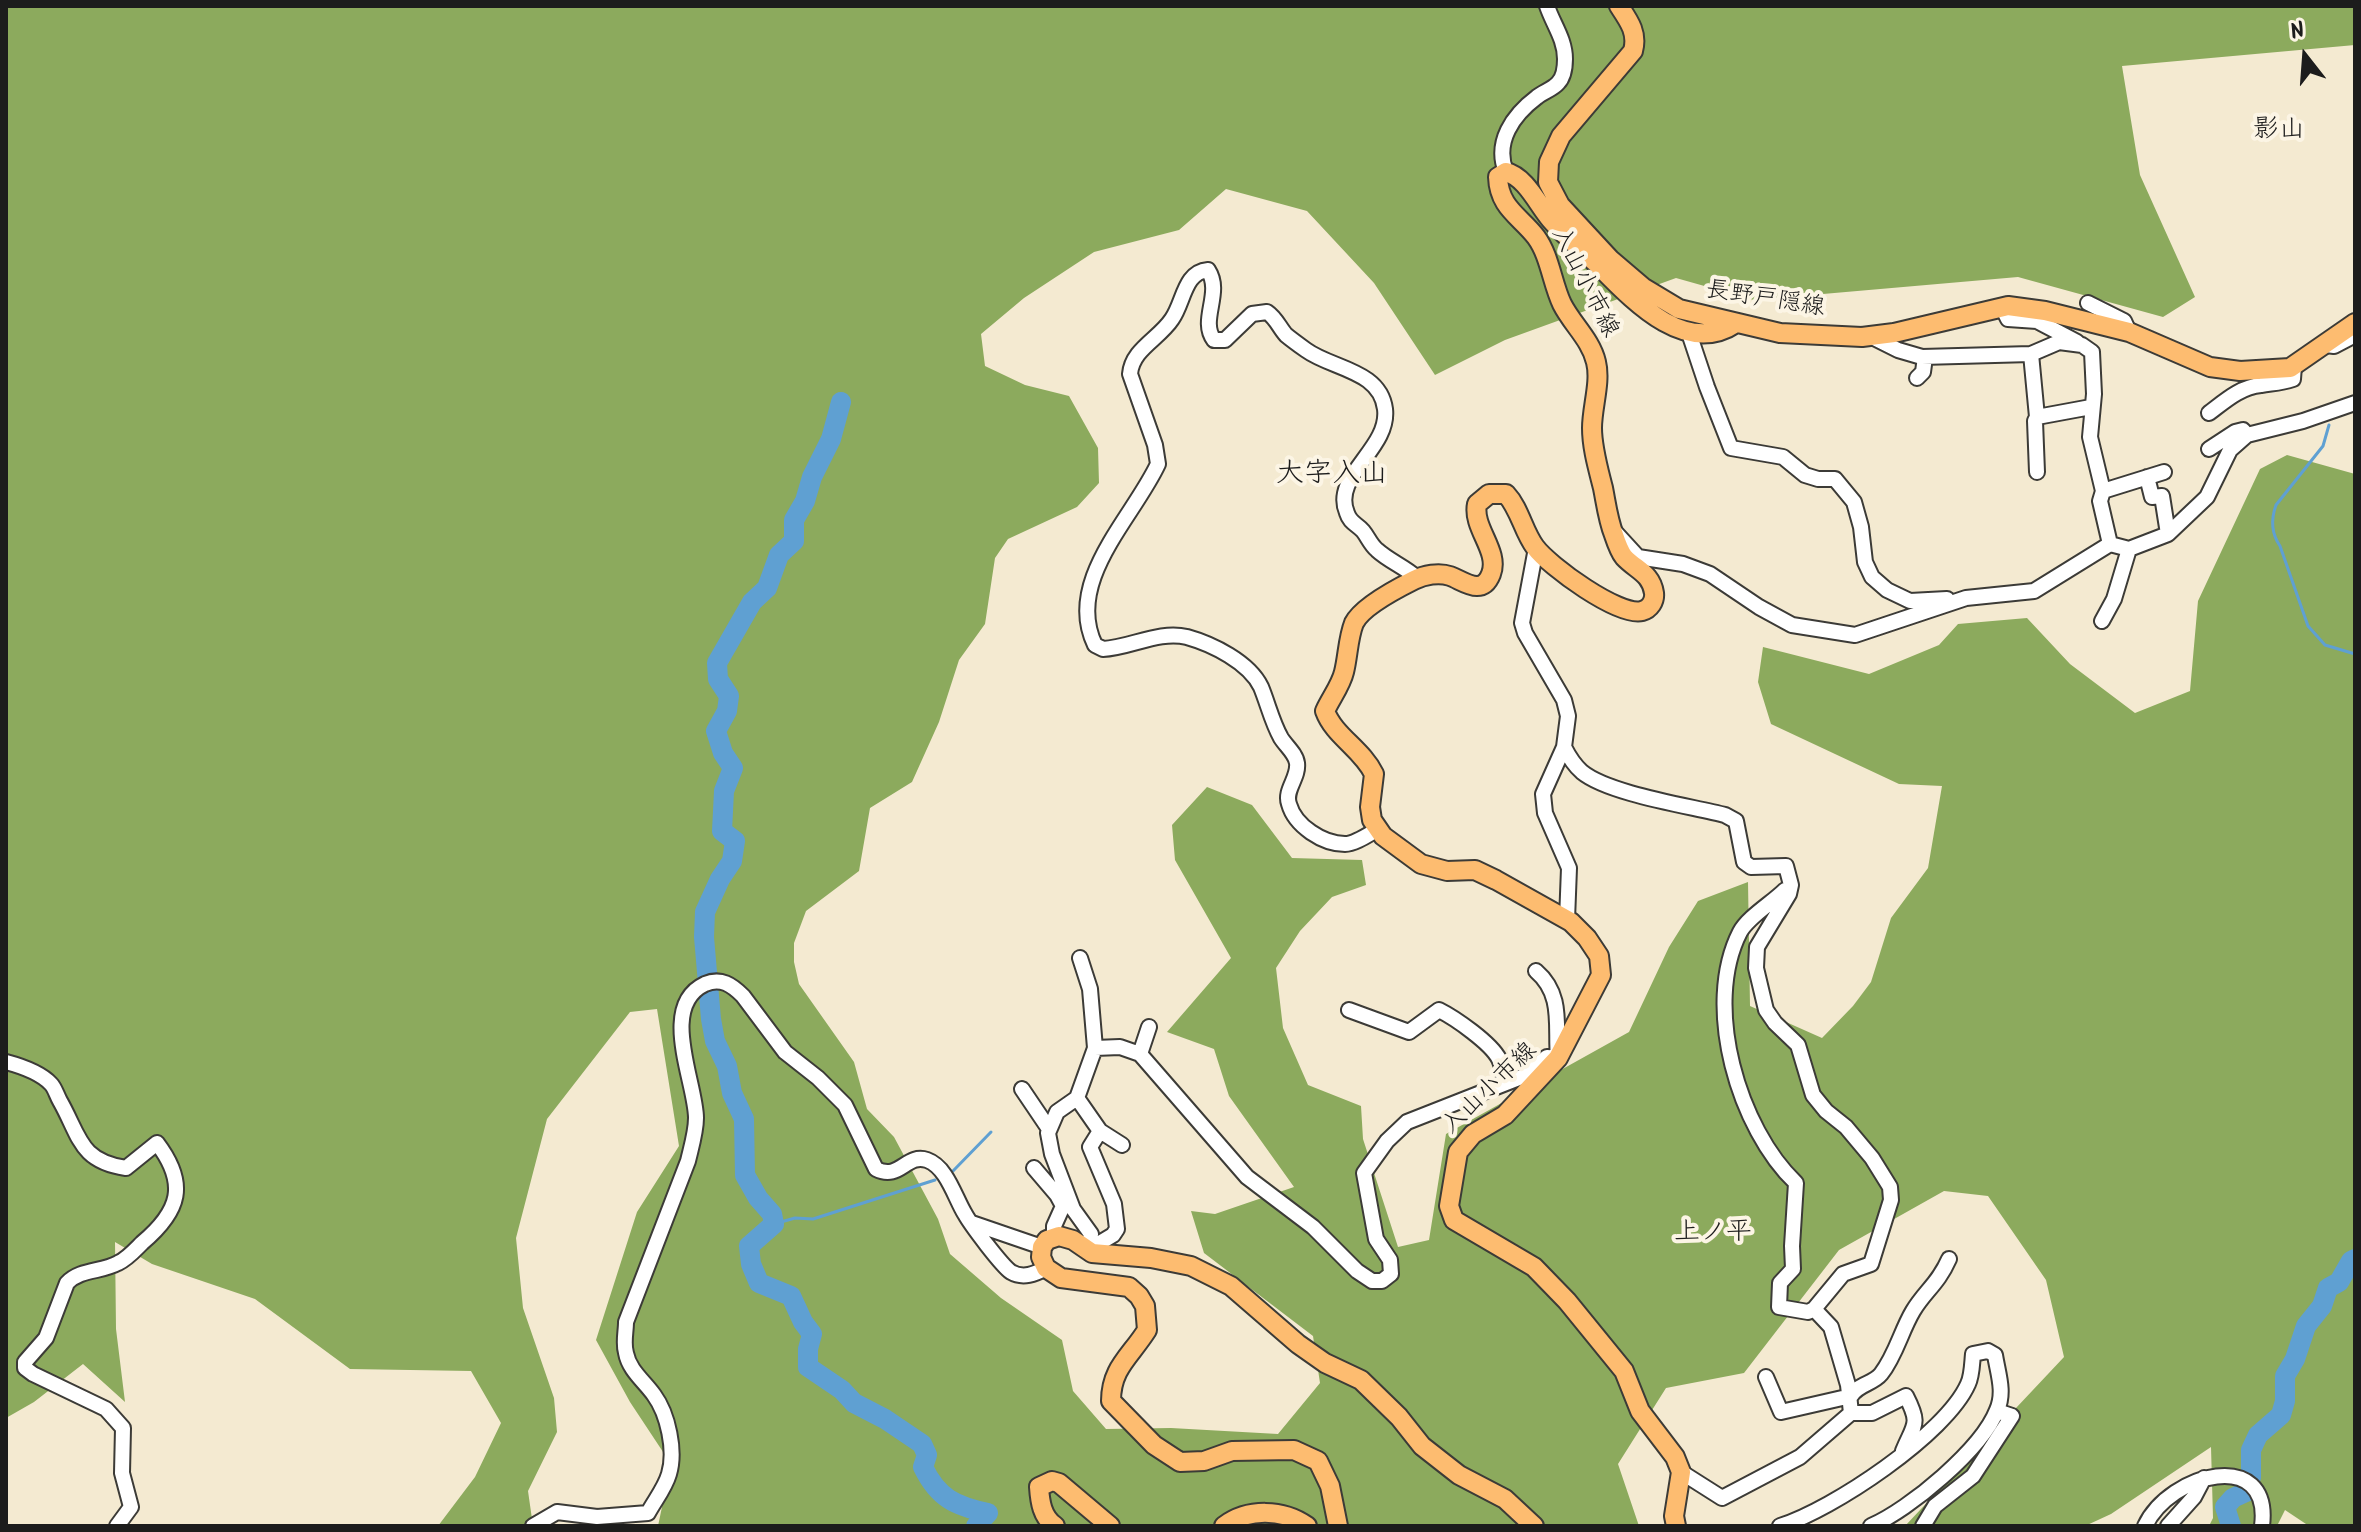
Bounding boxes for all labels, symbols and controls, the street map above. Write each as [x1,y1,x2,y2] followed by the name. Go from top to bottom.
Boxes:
[2286,14,2310,51] text: N
[2265,16,2345,96] north arrow
[2253,116,2305,148] district label: 影山
[1543,223,1623,343] street label: 入山小市線
[1703,277,1827,325] street label: 長野戸隠線
[1276,459,1388,493] district label: 大字入山
[1438,1038,1544,1142] street label: 入山小市線
[1674,1219,1752,1251] district label: 上ノ平

